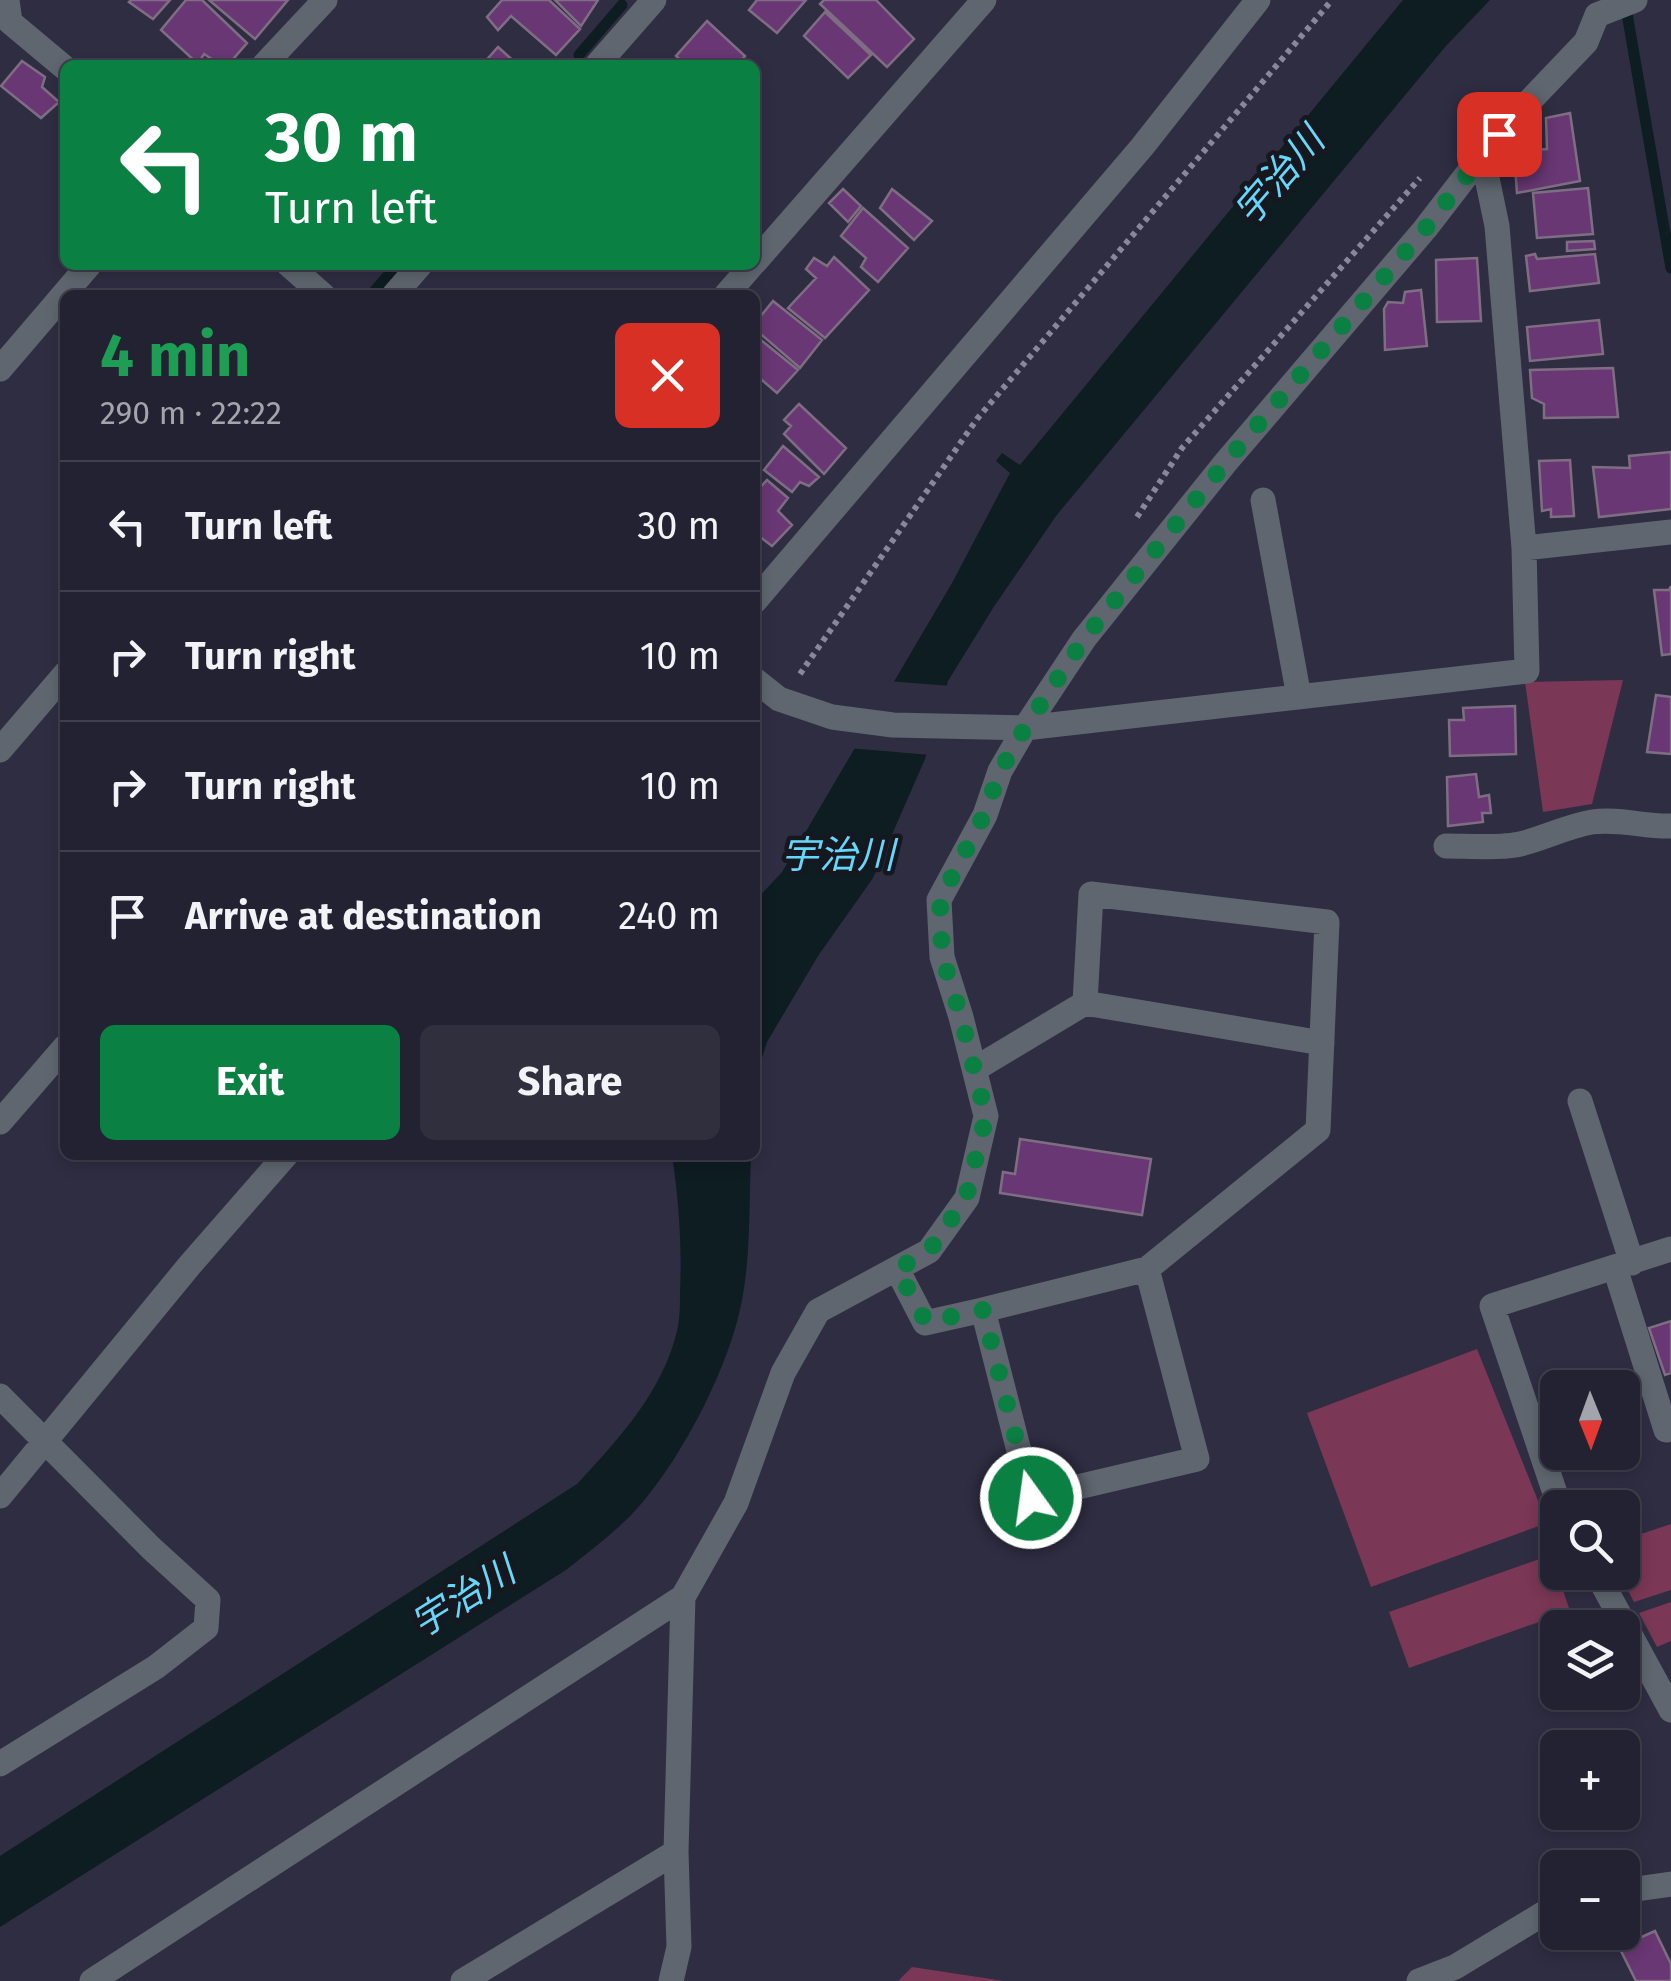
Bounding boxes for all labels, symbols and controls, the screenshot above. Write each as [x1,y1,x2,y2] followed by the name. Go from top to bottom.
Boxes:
[1457,92,1542,177] pin
[265,96,418,180] text: 30 m
[100,100,230,230] icon: left
[1472,107,1527,162] icon: arrive
[1224,115,1336,234] water label: 宇治川
[265,181,437,235] text: Turn left
[100,320,250,392] text: 4 min
[615,323,720,428] button: close
[100,394,282,432] text: 290 m · 22:22
[100,499,155,554] icon: left
[185,503,332,549] text: Turn left
[637,503,720,549] text: 30 m
[100,629,155,684] icon: right
[185,633,355,679] text: Turn right
[640,633,720,679] text: 10 m
[100,759,155,814] icon: right
[185,763,355,809] text: Turn right
[640,763,720,809] text: 10 m
[781,832,899,878] water label: 宇治川
[100,889,155,944] icon: arrive
[185,893,542,939] text: Arrive at destination
[618,893,720,939] text: 240 m
[100,1025,400,1140] button: Exit
[420,1025,720,1140] button: Share
[1540,1370,1640,1470] north arrow
[1540,1370,1640,1950] map controls
[979,1446,1083,1550] position arrow
[1540,1490,1640,1590] button: search
[402,1545,527,1647] water label: 宇治川
[1540,1610,1640,1710] button: layers
[1540,1730,1640,1830] button: +
[1540,1850,1640,1950] button: −

